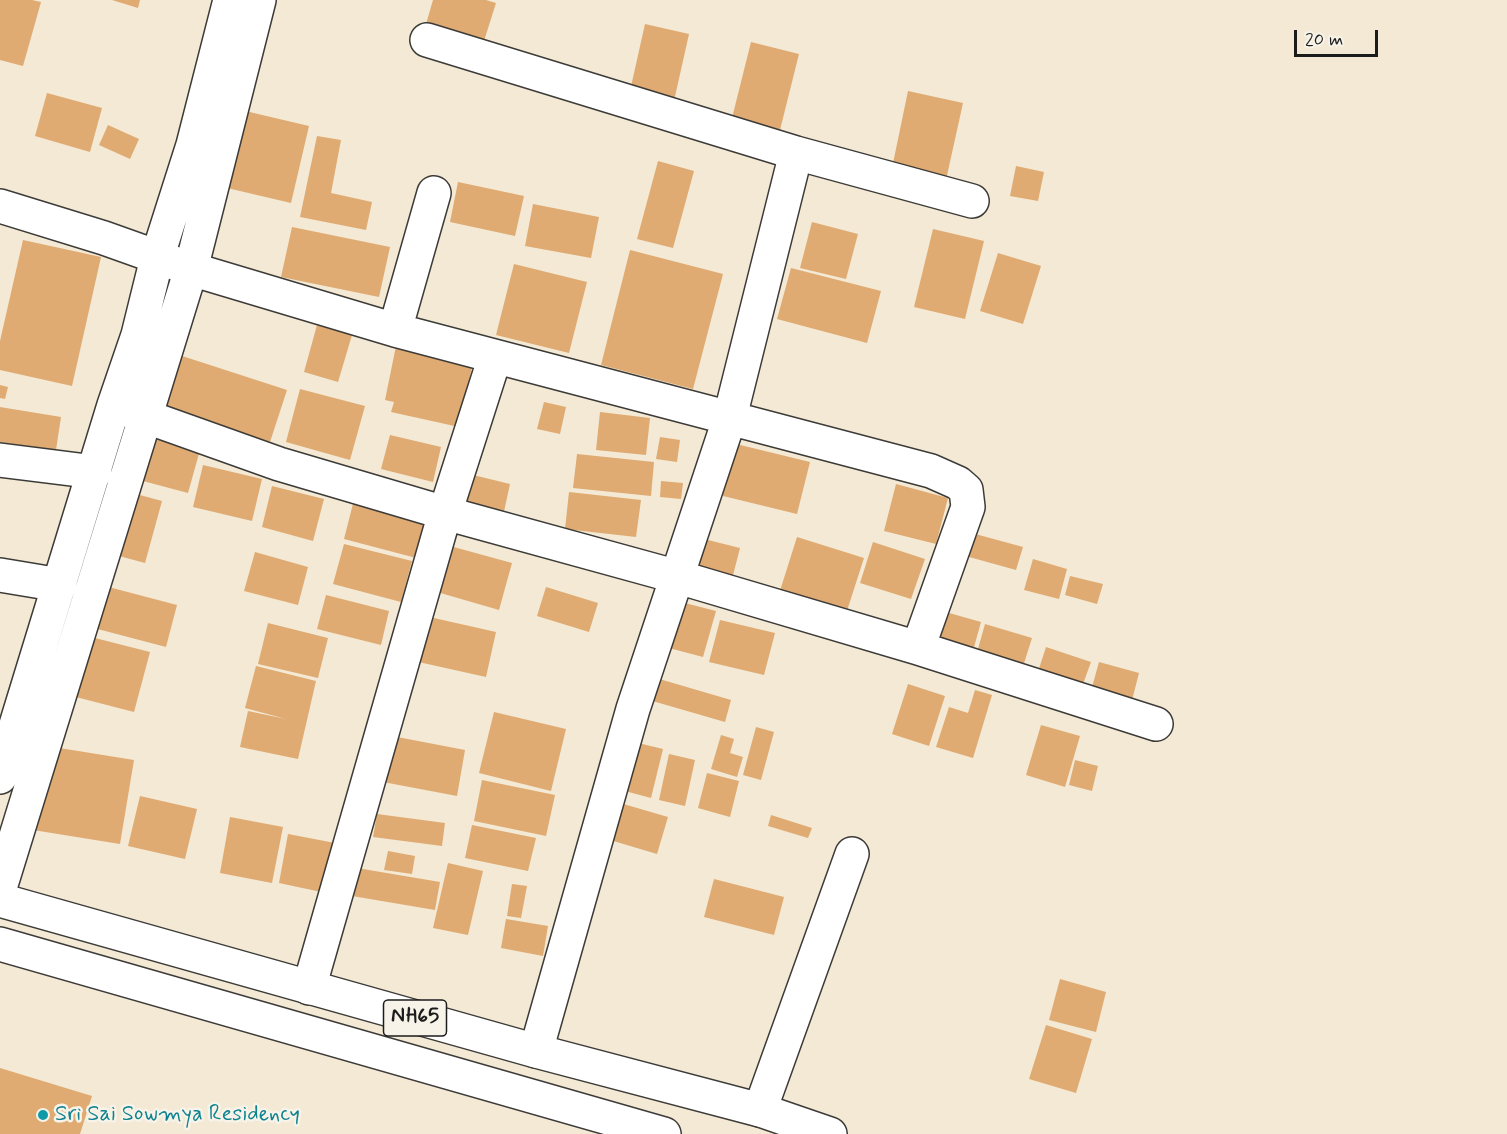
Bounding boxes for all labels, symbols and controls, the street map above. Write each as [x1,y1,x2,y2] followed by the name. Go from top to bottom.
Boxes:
[1297,18,1381,56] scale bar
[1305,28,1343,52] text: 20 m
[384,1000,446,1036] road number: NH65
[55,1102,300,1128] place label: Sri Sai Sowmya Residency
[36,1108,50,1122] marker: Sri Sai Sowmya Residency

